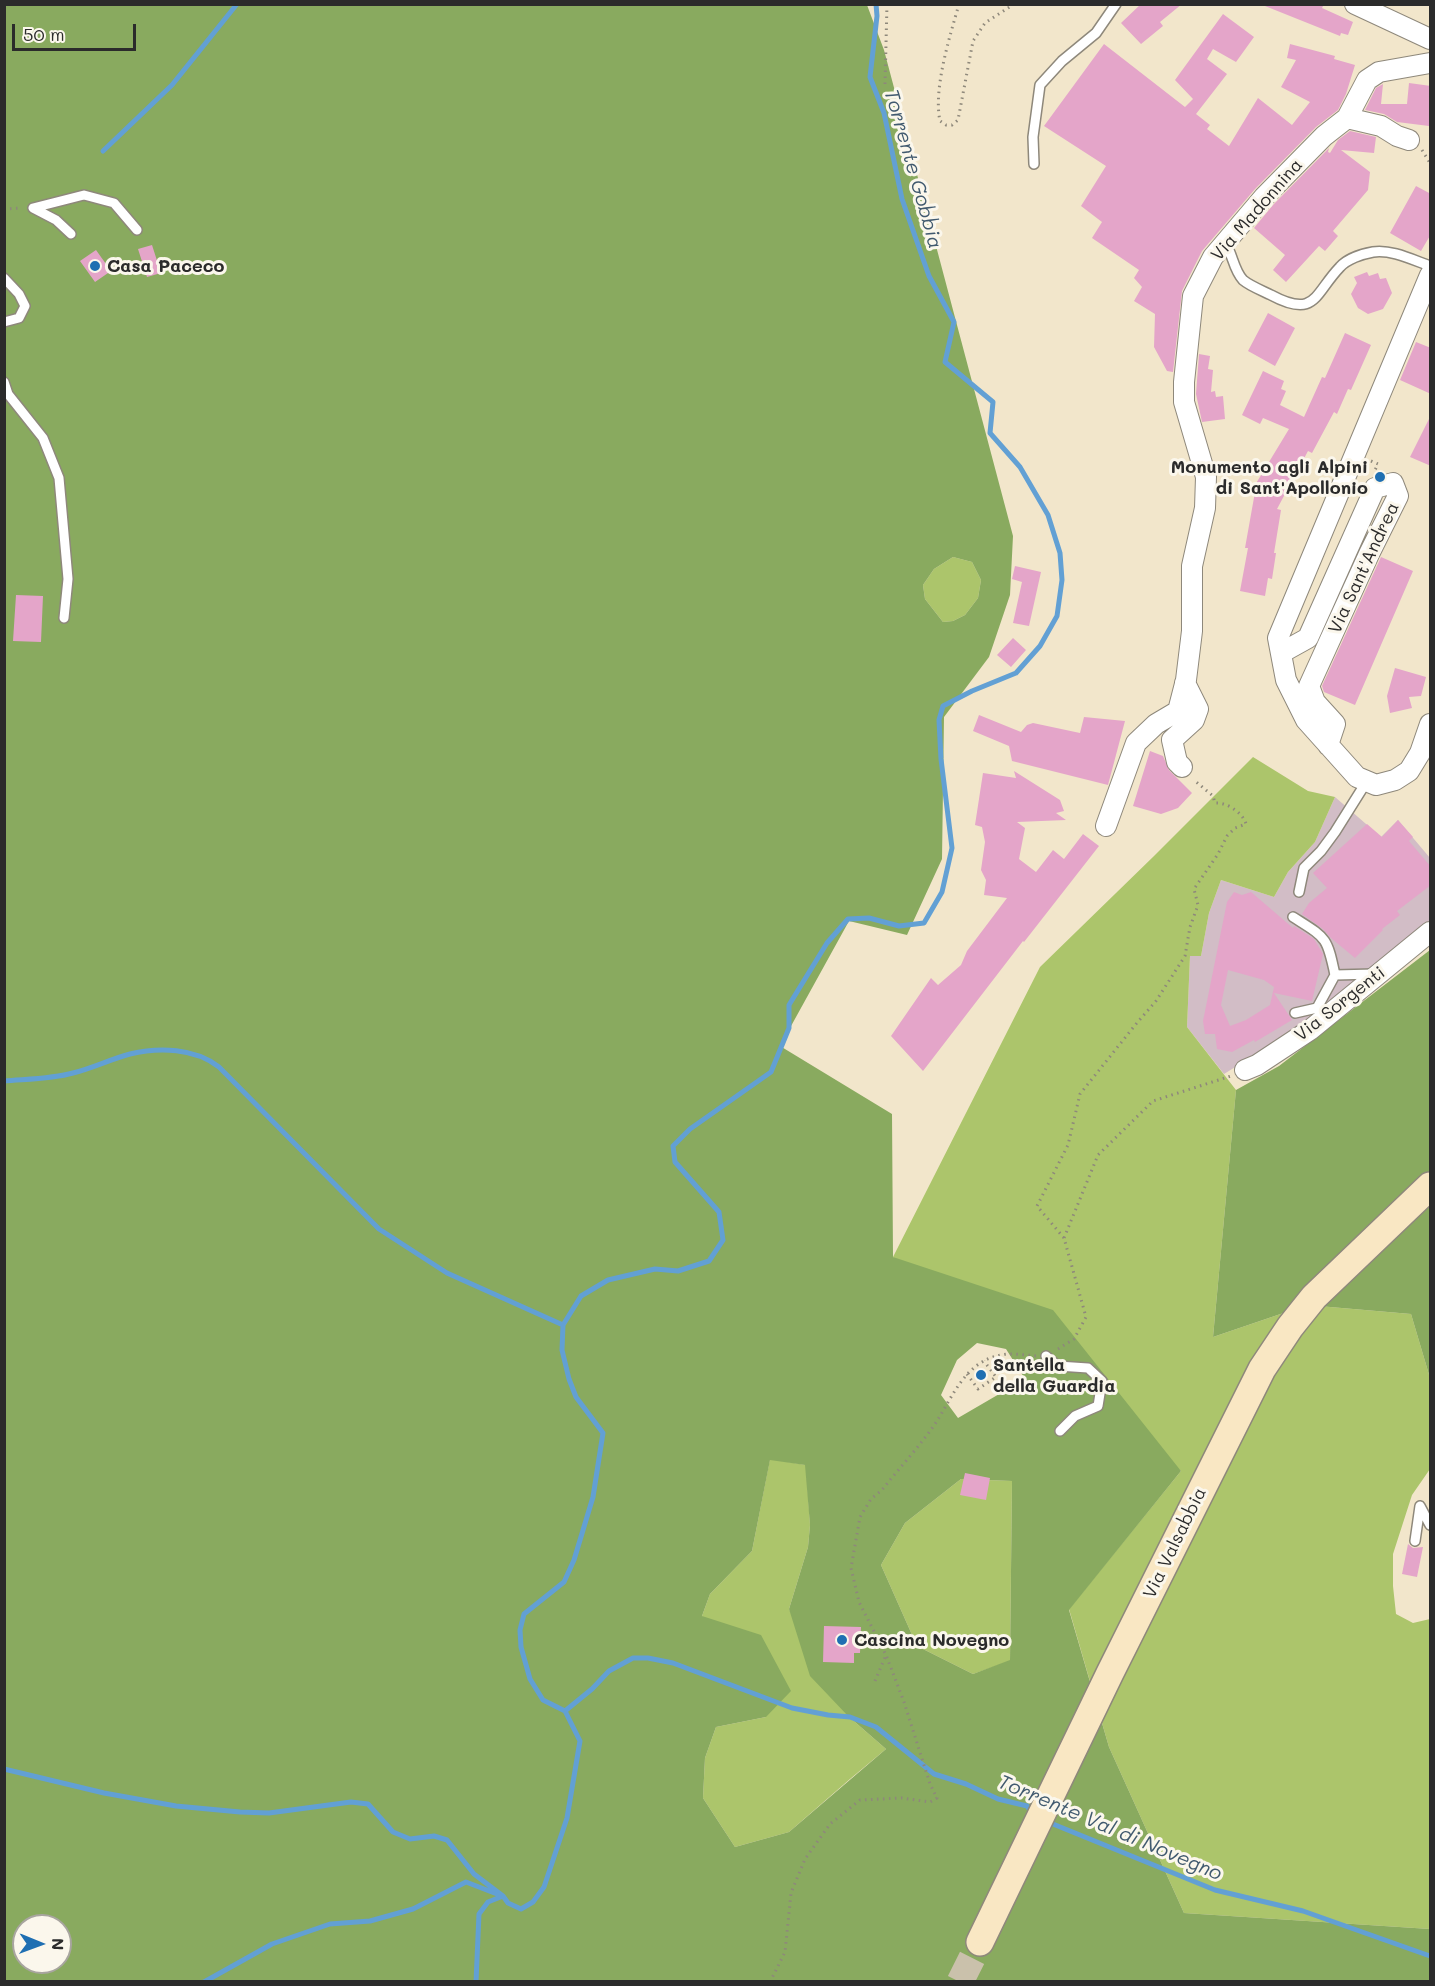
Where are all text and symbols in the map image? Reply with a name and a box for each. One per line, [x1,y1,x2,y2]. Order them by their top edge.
scale bar [15,12,140,50]
text: 50 m [23,22,65,46]
water label: Torrente Gobbia [879,86,947,252]
street label: Via Madonnina [1207,154,1307,266]
place label: Casa Paceco [107,255,225,277]
marker: Casa Paceco [88,259,102,273]
place label: Monumento agli Alpini di Sant'Apollonio [1171,456,1368,498]
marker: Monumento agli Alpini di Sant'Apollonio [1373,470,1387,484]
street label: Via Sant'Andrea [1324,499,1404,637]
street label: Via Sorgenti [1290,962,1390,1046]
place label: Santella della Guardia [993,1354,1116,1396]
marker: Santella della Guardia [974,1368,988,1382]
street label: Via Valsabbia [1139,1484,1211,1602]
place label: Cascina Novegno [854,1629,1009,1651]
marker: Cascina Novegno [835,1633,849,1647]
water label: Torrente Val di Novegno [995,1770,1225,1886]
north arrow [12,1914,72,1974]
text: N [48,1938,69,1951]

